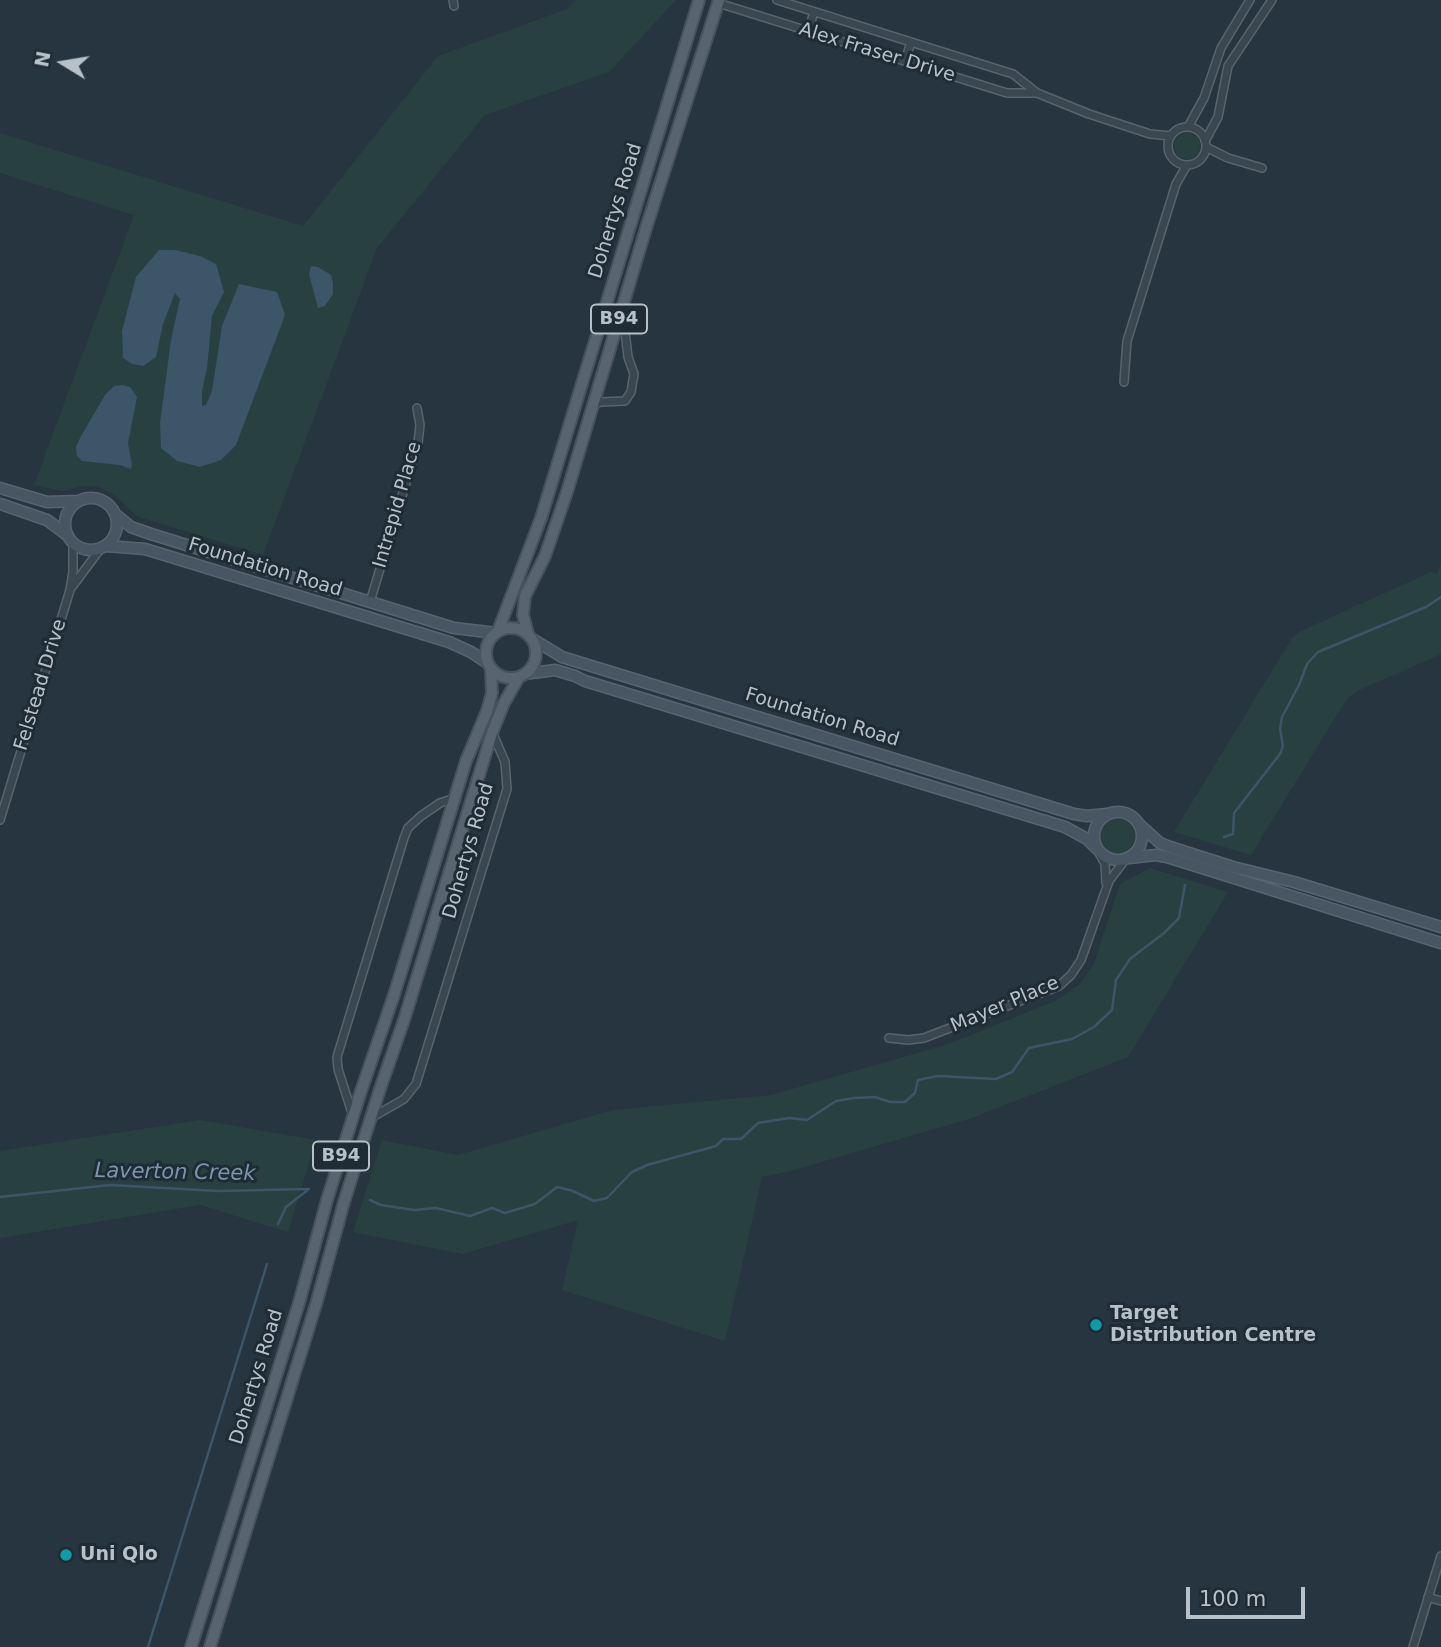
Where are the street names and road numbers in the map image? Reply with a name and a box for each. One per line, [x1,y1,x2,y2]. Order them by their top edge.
street label: Alex Fraser Drive [796,18,958,88]
street label: Dohertys Road [585,141,647,281]
road number: B94 [591,304,647,334]
street label: Intrepid Place [369,439,427,571]
street label: Foundation Road [185,534,345,602]
street label: Felstead Drive [10,616,72,754]
street label: Foundation Road [742,684,902,752]
street label: Dohertys Road [439,781,499,921]
street label: Mayer Place [947,972,1063,1038]
road number: B94 [313,1142,369,1170]
street label: Dohertys Road [226,1307,288,1447]

